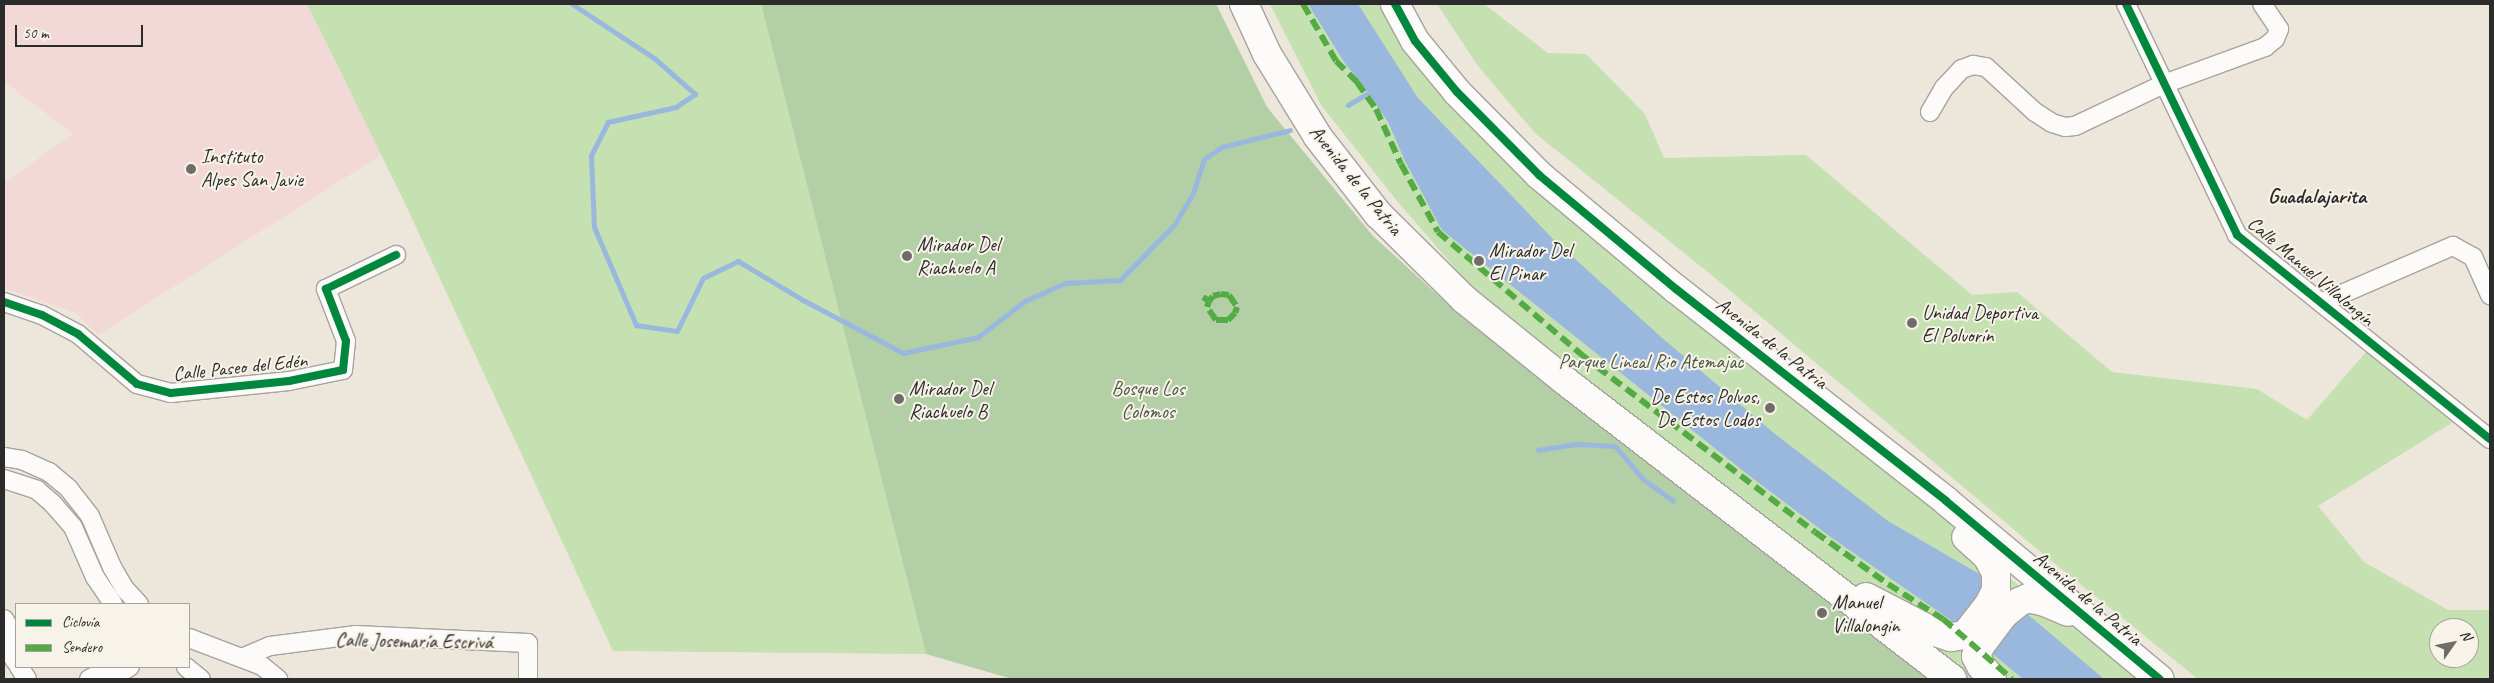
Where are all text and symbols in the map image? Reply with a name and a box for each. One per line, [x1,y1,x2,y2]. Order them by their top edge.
scale bar [18,15,145,47]
text: 50 m [23,24,49,43]
street label: Avenida de la Patria [1304,120,1408,240]
place label: Instituto Alpes San Javie [201,145,303,192]
marker: Instituto Alpes San Javie [185,163,197,175]
district label: Guadalajarita [2268,183,2366,209]
street label: Calle Manuel Villalongín [2243,211,2379,331]
place label: Mirador Del Riachuelo A [917,233,999,280]
place label: Mirador Del El Pinar [1489,238,1571,285]
marker: Mirador Del Riachuelo A [901,250,913,262]
marker: Mirador Del El Pinar [1473,255,1485,267]
street label: Avenida de la Patria [1711,292,1833,394]
place label: Unidad Deportiva El Polvorín [1922,300,2039,347]
marker: Unidad Deportiva El Polvorín [1906,317,1918,329]
street label: Calle Paseo del Edén [171,348,309,386]
park label: Parque Lineal Rio Atemajac [1559,349,1743,373]
place label: Mirador Del Riachuelo B [909,376,991,423]
park label: Bosque Los Colomos [1112,376,1184,423]
place label: De Estos Polvos, De Estos Lodos [1651,384,1760,431]
marker: Mirador Del Riachuelo B [893,393,905,405]
marker: De Estos Polvos, De Estos Lodos [1764,402,1776,414]
street label: Avenida de la Patria [2028,545,2148,651]
place label: Manuel Villalongin [1832,590,1900,637]
legend [15,603,190,668]
marker: Manuel Villalongin [1816,607,1828,619]
text: Ciclovía [62,613,99,632]
north arrow [2429,618,2479,668]
text: N [2457,627,2476,643]
street label: Calle Josemaría Escrivá [335,628,493,654]
text: Sendero [62,638,102,657]

